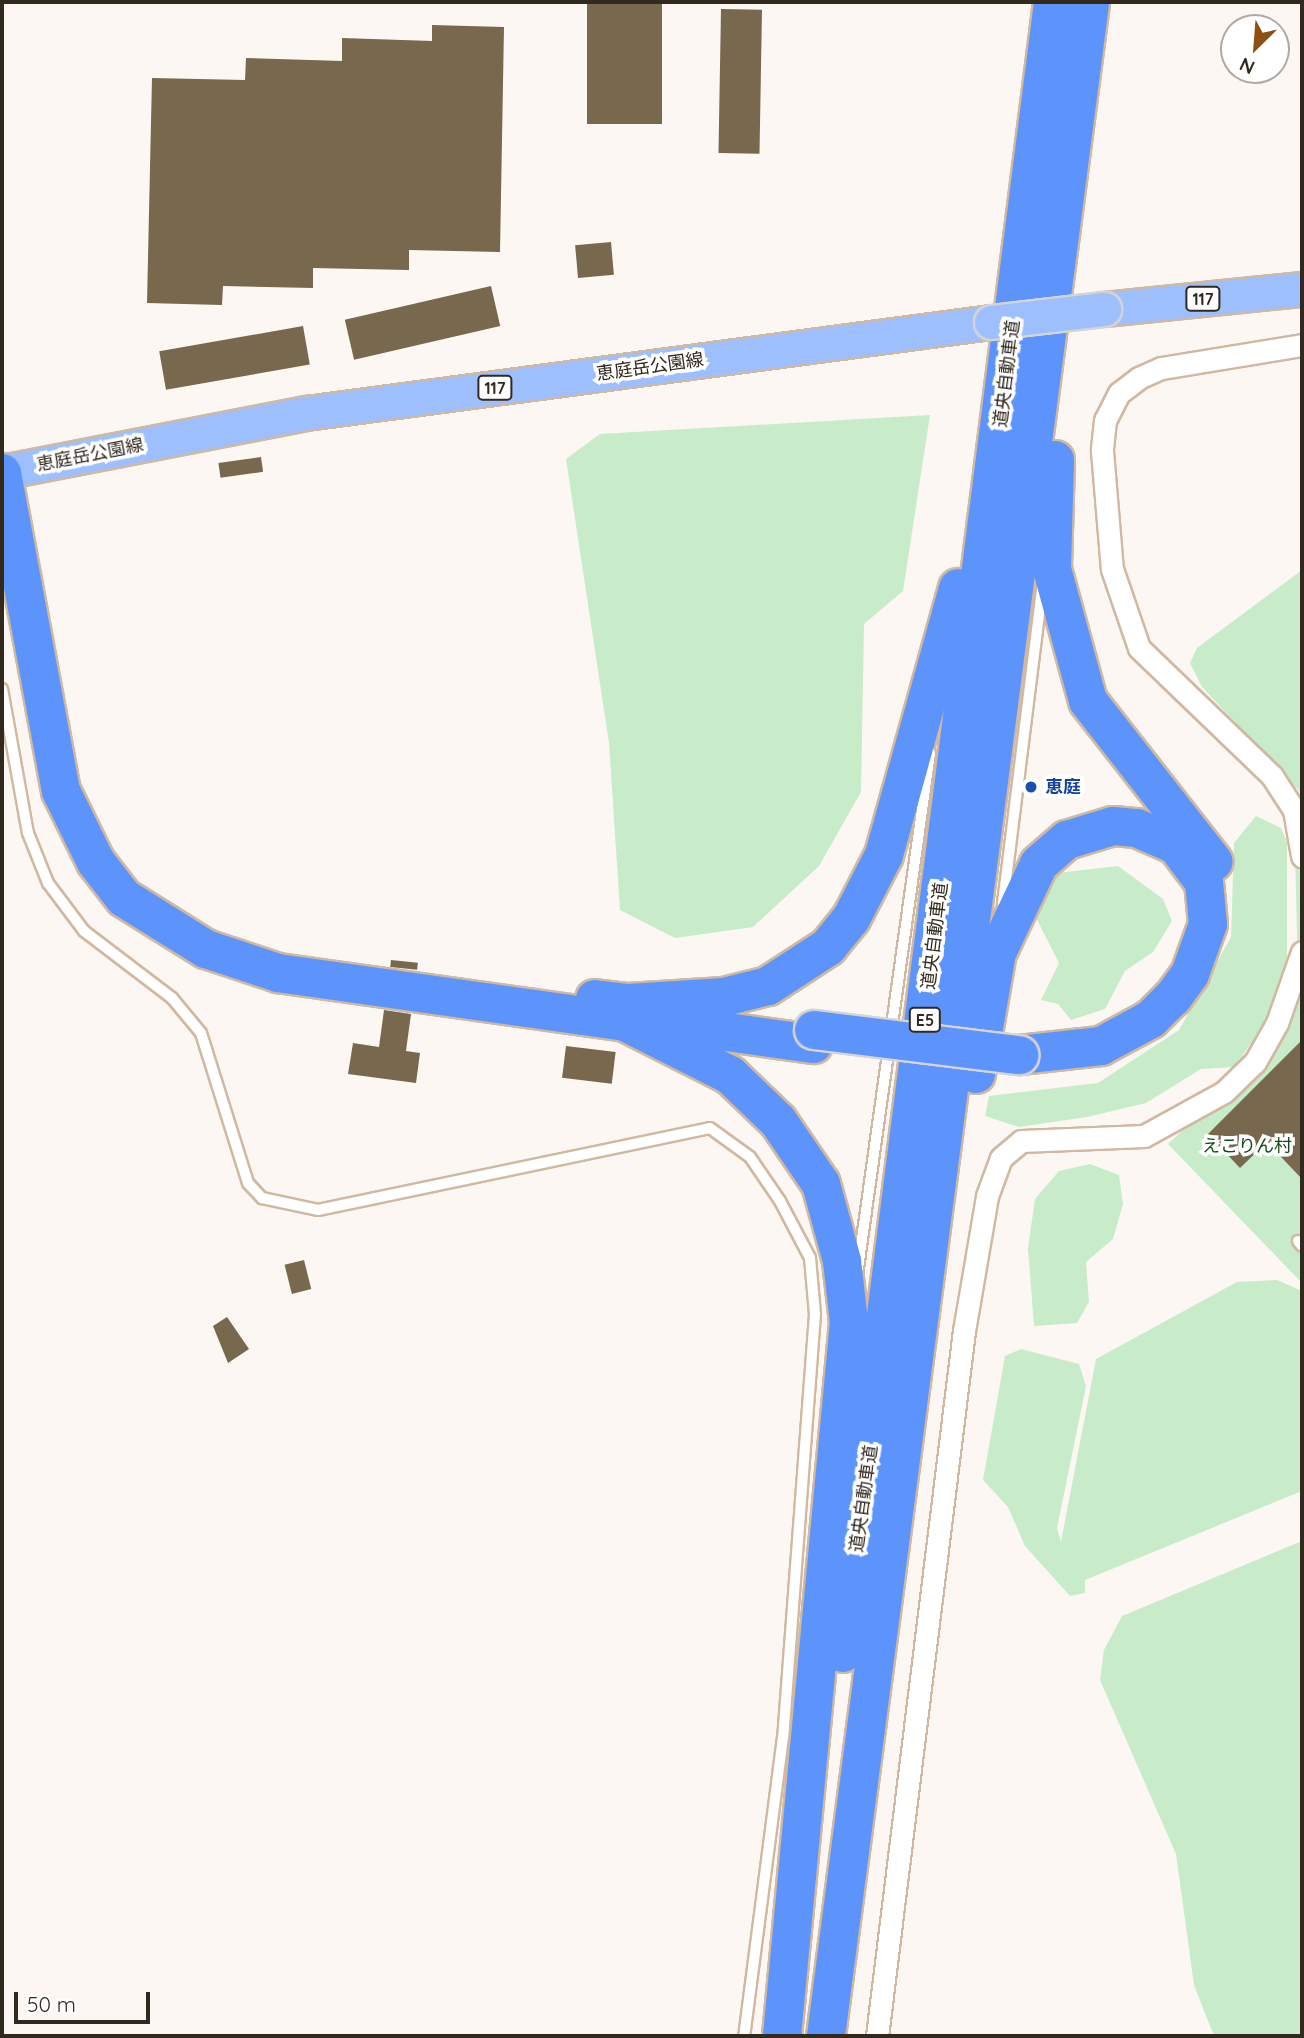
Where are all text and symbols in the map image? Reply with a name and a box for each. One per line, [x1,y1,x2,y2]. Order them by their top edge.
north arrow [1220,14,1290,84]
text: N [1236,52,1258,80]
road number: 117 [1184,286,1222,312]
street label: 道央自動車道 [990,319,1024,429]
street label: 恵庭岳公園線 [595,349,705,385]
road number: 117 [476,376,514,400]
street label: 恵庭岳公園線 [35,434,145,476]
place label: 恵庭 [1045,776,1081,798]
marker: 恵庭 [1023,779,1039,795]
street label: 道央自動車道 [918,881,952,991]
road number: E5 [908,1008,942,1032]
park label: えこりん村 [1202,1135,1292,1157]
street label: 道央自動車道 [846,1444,882,1554]
scale bar [18,1979,154,2023]
text: 50 m [27,1991,76,2017]

